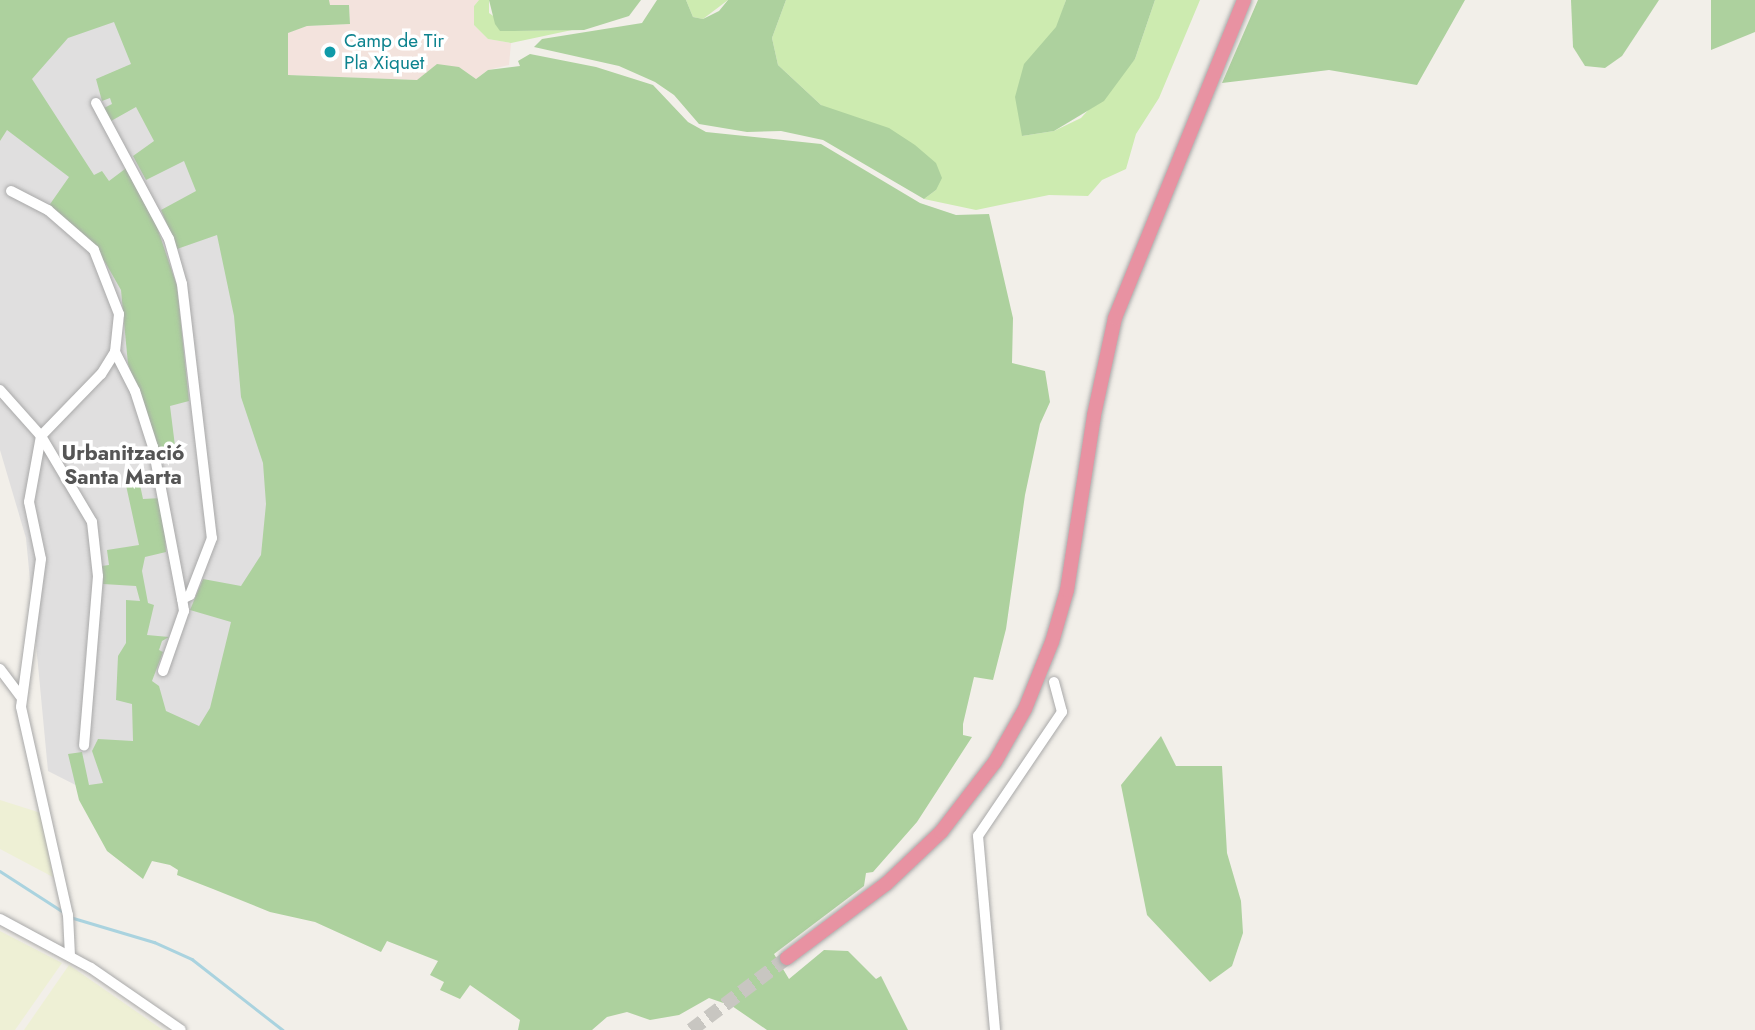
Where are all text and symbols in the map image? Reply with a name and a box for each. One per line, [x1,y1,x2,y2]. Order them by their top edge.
place label: Camp de Tir Pla Xiquet [344,30,444,74]
marker: Camp de Tir Pla Xiquet [322,44,338,60]
district label: Urbanització Santa Marta [61,440,185,490]

